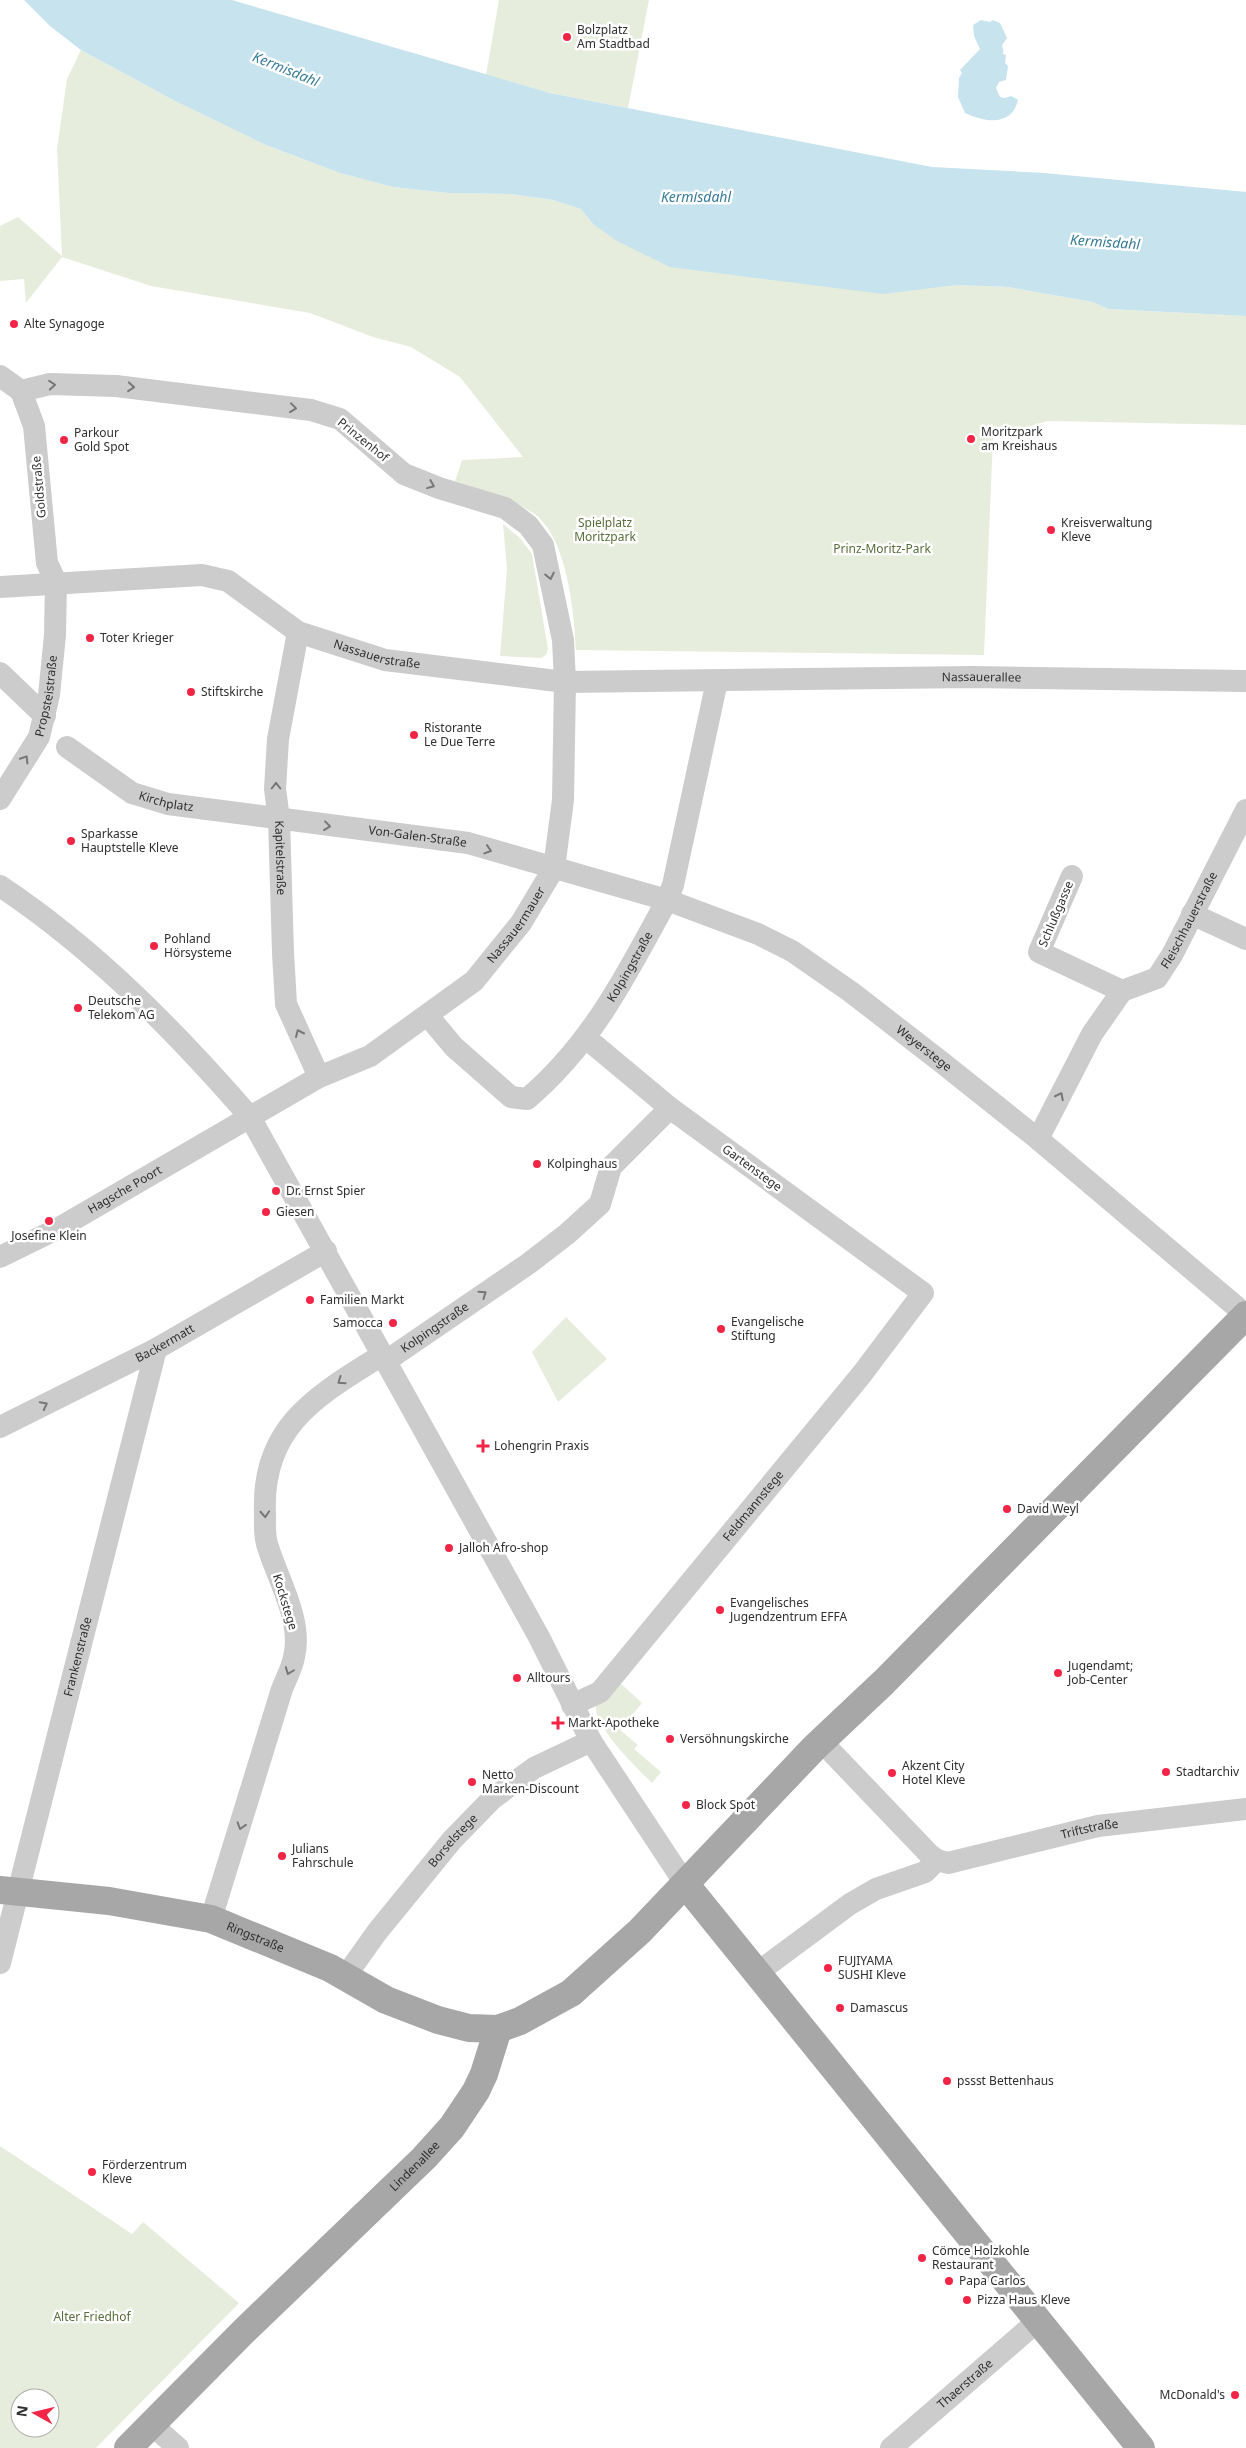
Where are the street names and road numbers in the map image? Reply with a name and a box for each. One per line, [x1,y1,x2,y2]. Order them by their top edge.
street label: Prinzenhof [334,414,393,466]
street label: Goldstraße [27,455,50,519]
street label: Nassauerstraße [331,635,422,672]
street label: Propsteistraße [30,654,61,738]
street label: Nassauerallee [942,668,1022,686]
street label: Kirchplatz [137,787,195,815]
street label: Kapitelstraße [271,820,290,896]
street label: Von-Galen-Straße [368,821,468,851]
street label: Fleischhauerstraße [1156,868,1221,972]
street label: Schlußgasse [1034,878,1077,949]
street label: Nassauermauer [483,883,549,967]
street label: Kolpingstraße [602,928,657,1005]
street label: Weyerstege [893,1021,956,1075]
street label: Gartenstege [719,1140,786,1195]
street label: Hagsche Poort [85,1161,165,1217]
street label: Kolpingstraße [397,1298,472,1357]
street label: Backermatt [132,1319,198,1366]
street label: Feldmannstege [719,1466,787,1545]
street label: Kockstege [269,1572,302,1632]
street label: Frankenstraße [59,1615,96,1698]
street label: Borselstege [424,1810,481,1871]
street label: Triftstraße [1059,1815,1119,1843]
street label: Ringstraße [224,1917,287,1956]
street label: Lindenallee [385,2137,444,2195]
street label: Thaerstraße [933,2355,996,2412]

